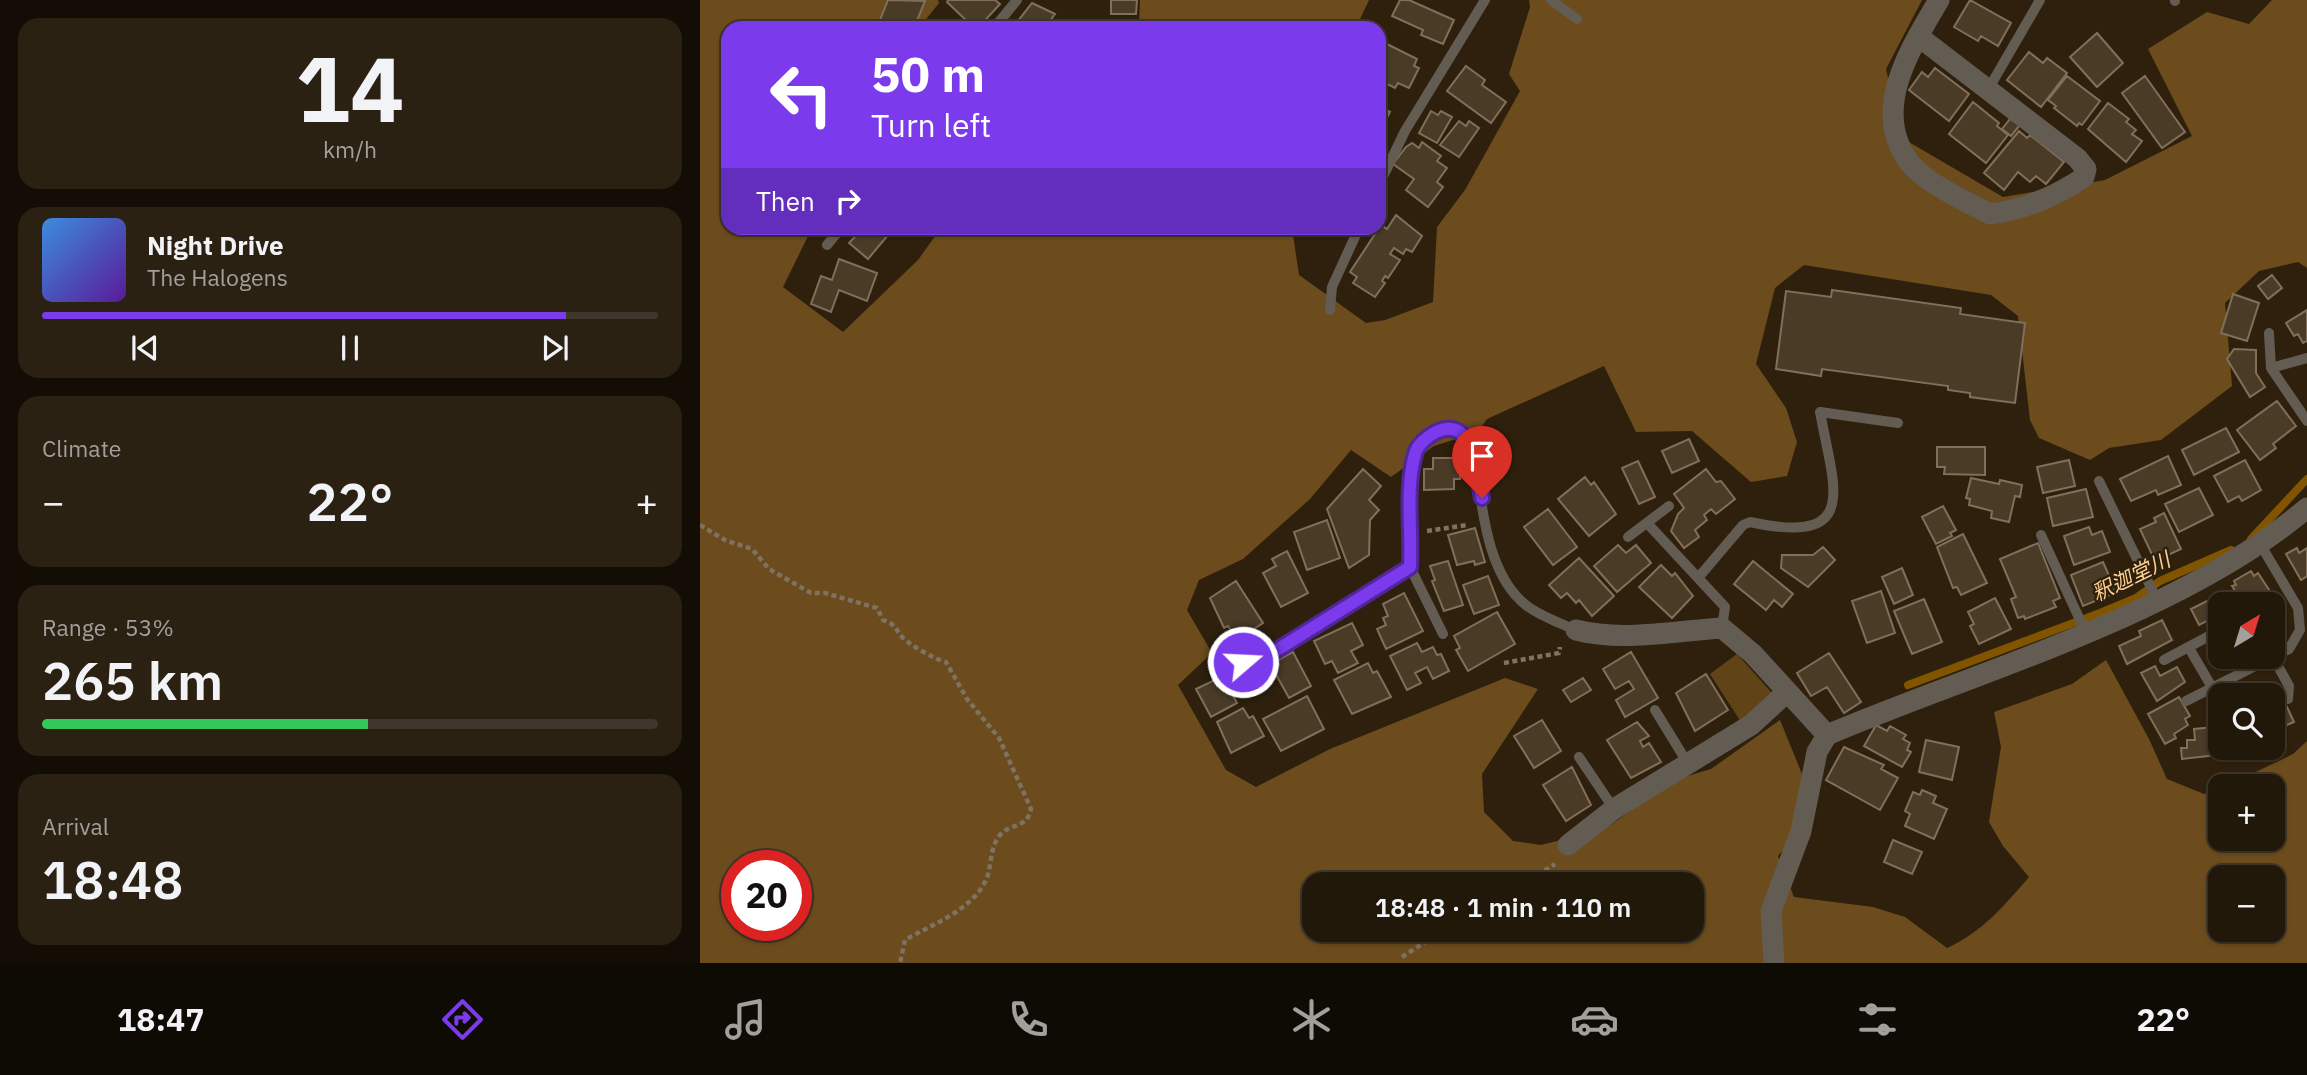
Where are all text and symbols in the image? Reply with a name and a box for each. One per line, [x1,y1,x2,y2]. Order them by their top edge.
text: 14 [295,29,405,147]
text: 50 m [871,42,985,105]
icon: left [756,49,847,140]
text: Turn left [871,104,991,146]
text: km/h [323,134,377,164]
icon: right [829,182,867,220]
text: Then [756,184,815,218]
text: Night Drive [147,228,284,262]
text: The Halogens [147,262,288,292]
icon: previous [126,329,164,367]
icon: pause [331,329,369,367]
icon: next [536,329,574,367]
pin [1452,426,1512,498]
text: Climate [42,433,121,463]
icon: arrive [1463,437,1501,475]
text: 22° [307,468,393,535]
text: − [42,477,65,526]
text: + [635,477,658,526]
water label: 釈迦堂川 [2087,544,2176,607]
north arrow [2208,592,2286,668]
map controls [2208,592,2285,942]
text: Range · 53% [42,612,174,642]
position arrow [1206,625,1280,699]
text: 265 km [42,647,223,714]
button: search [2208,683,2285,760]
button: + [2208,774,2285,851]
text: Arrival [42,811,109,841]
text: 18:48 [42,846,183,913]
speed limit sign: 20 [721,850,812,941]
button: − [2208,865,2285,942]
text: 18:48 · 1 min · 110 m [1375,890,1631,924]
icon: directions [438,995,487,1044]
icon: music [721,995,770,1044]
icon: phone [1004,995,1053,1044]
icon: climate [1287,995,1336,1044]
icon: car [1570,995,1619,1044]
icon: filters [1853,995,1902,1044]
text: 18:47 [117,998,204,1040]
text: 22° [2136,998,2190,1040]

